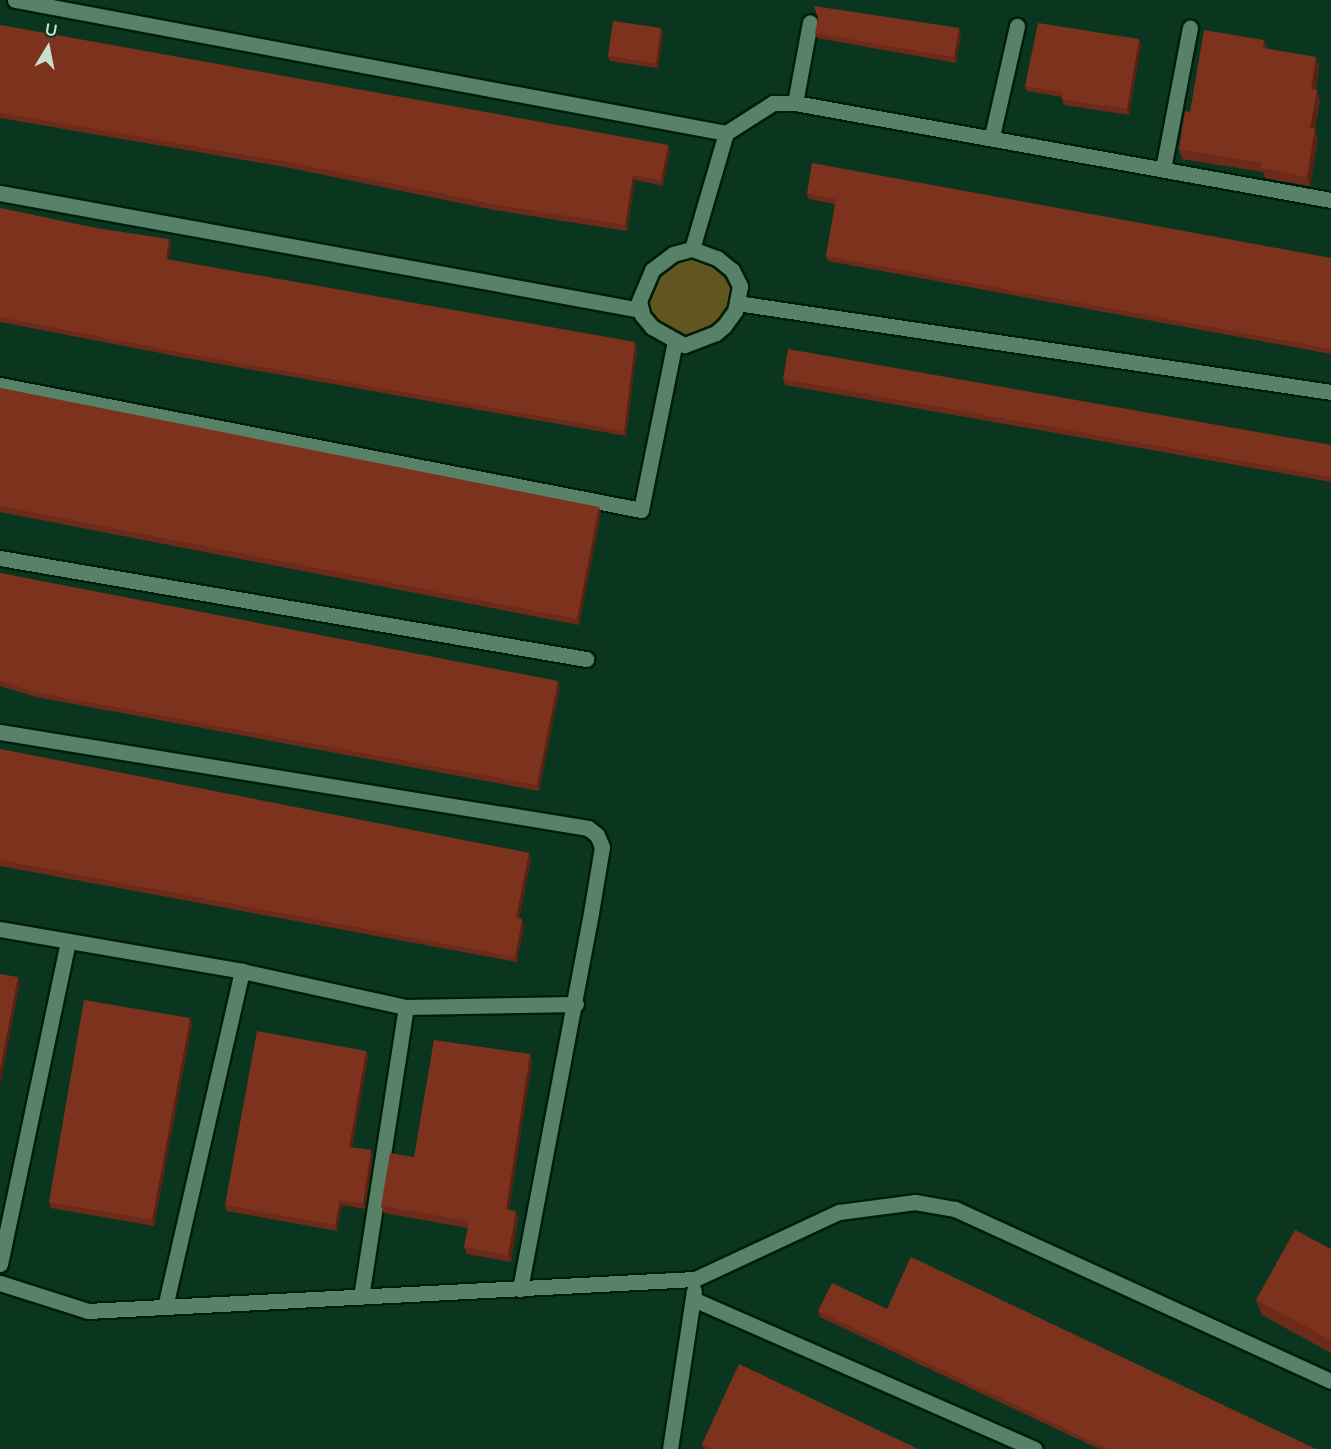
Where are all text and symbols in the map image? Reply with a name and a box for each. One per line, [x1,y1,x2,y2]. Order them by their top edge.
north arrow [18,18,78,78]
text: U [43,19,59,41]

